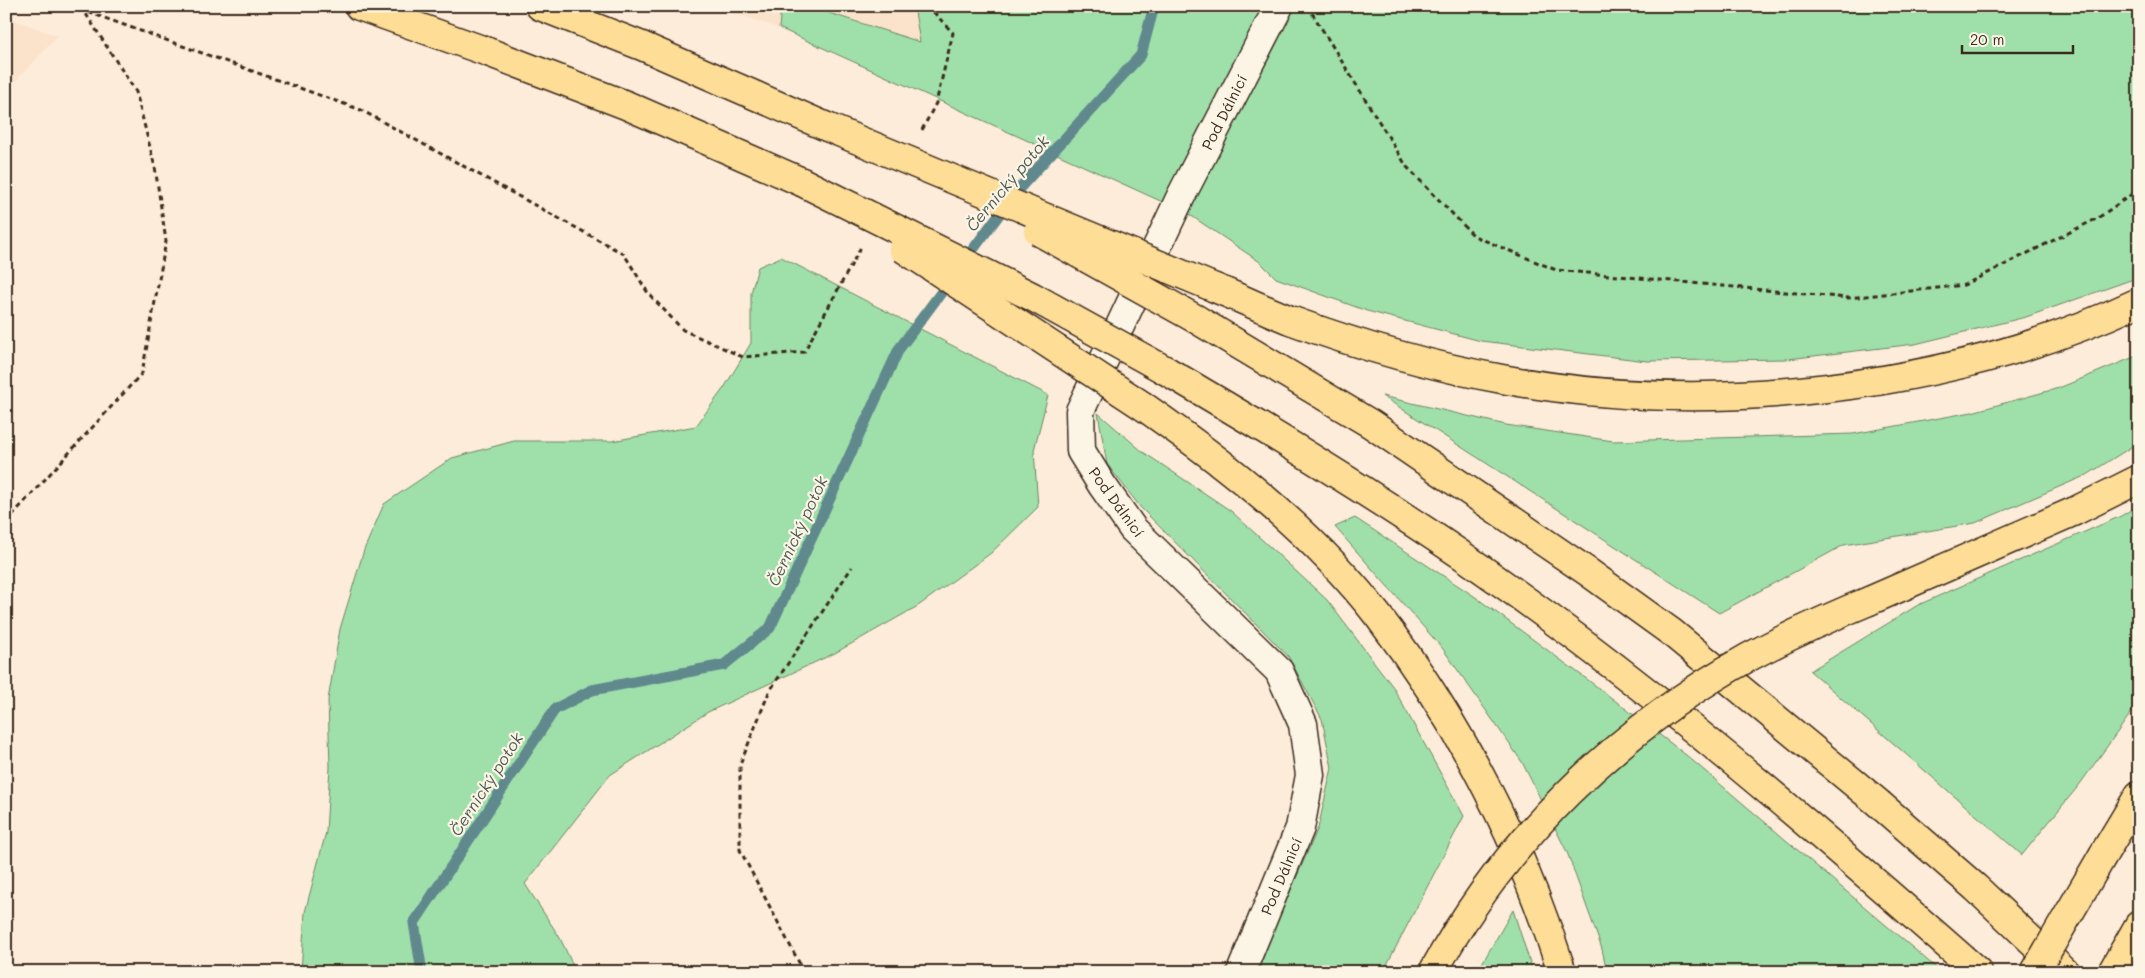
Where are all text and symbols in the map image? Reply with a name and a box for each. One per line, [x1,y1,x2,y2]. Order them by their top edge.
scale bar [1962,22,2074,54]
text: 20 m [1970,29,2004,49]
street label: Pod Dálnicí [1196,71,1252,153]
water label: Černický potok [961,130,1054,235]
street label: Pod Dálnicí [1085,463,1149,541]
water label: Černický potok [762,472,832,589]
water label: Černický potok [445,728,527,840]
street label: Pod Dálnicí [1256,834,1306,918]

